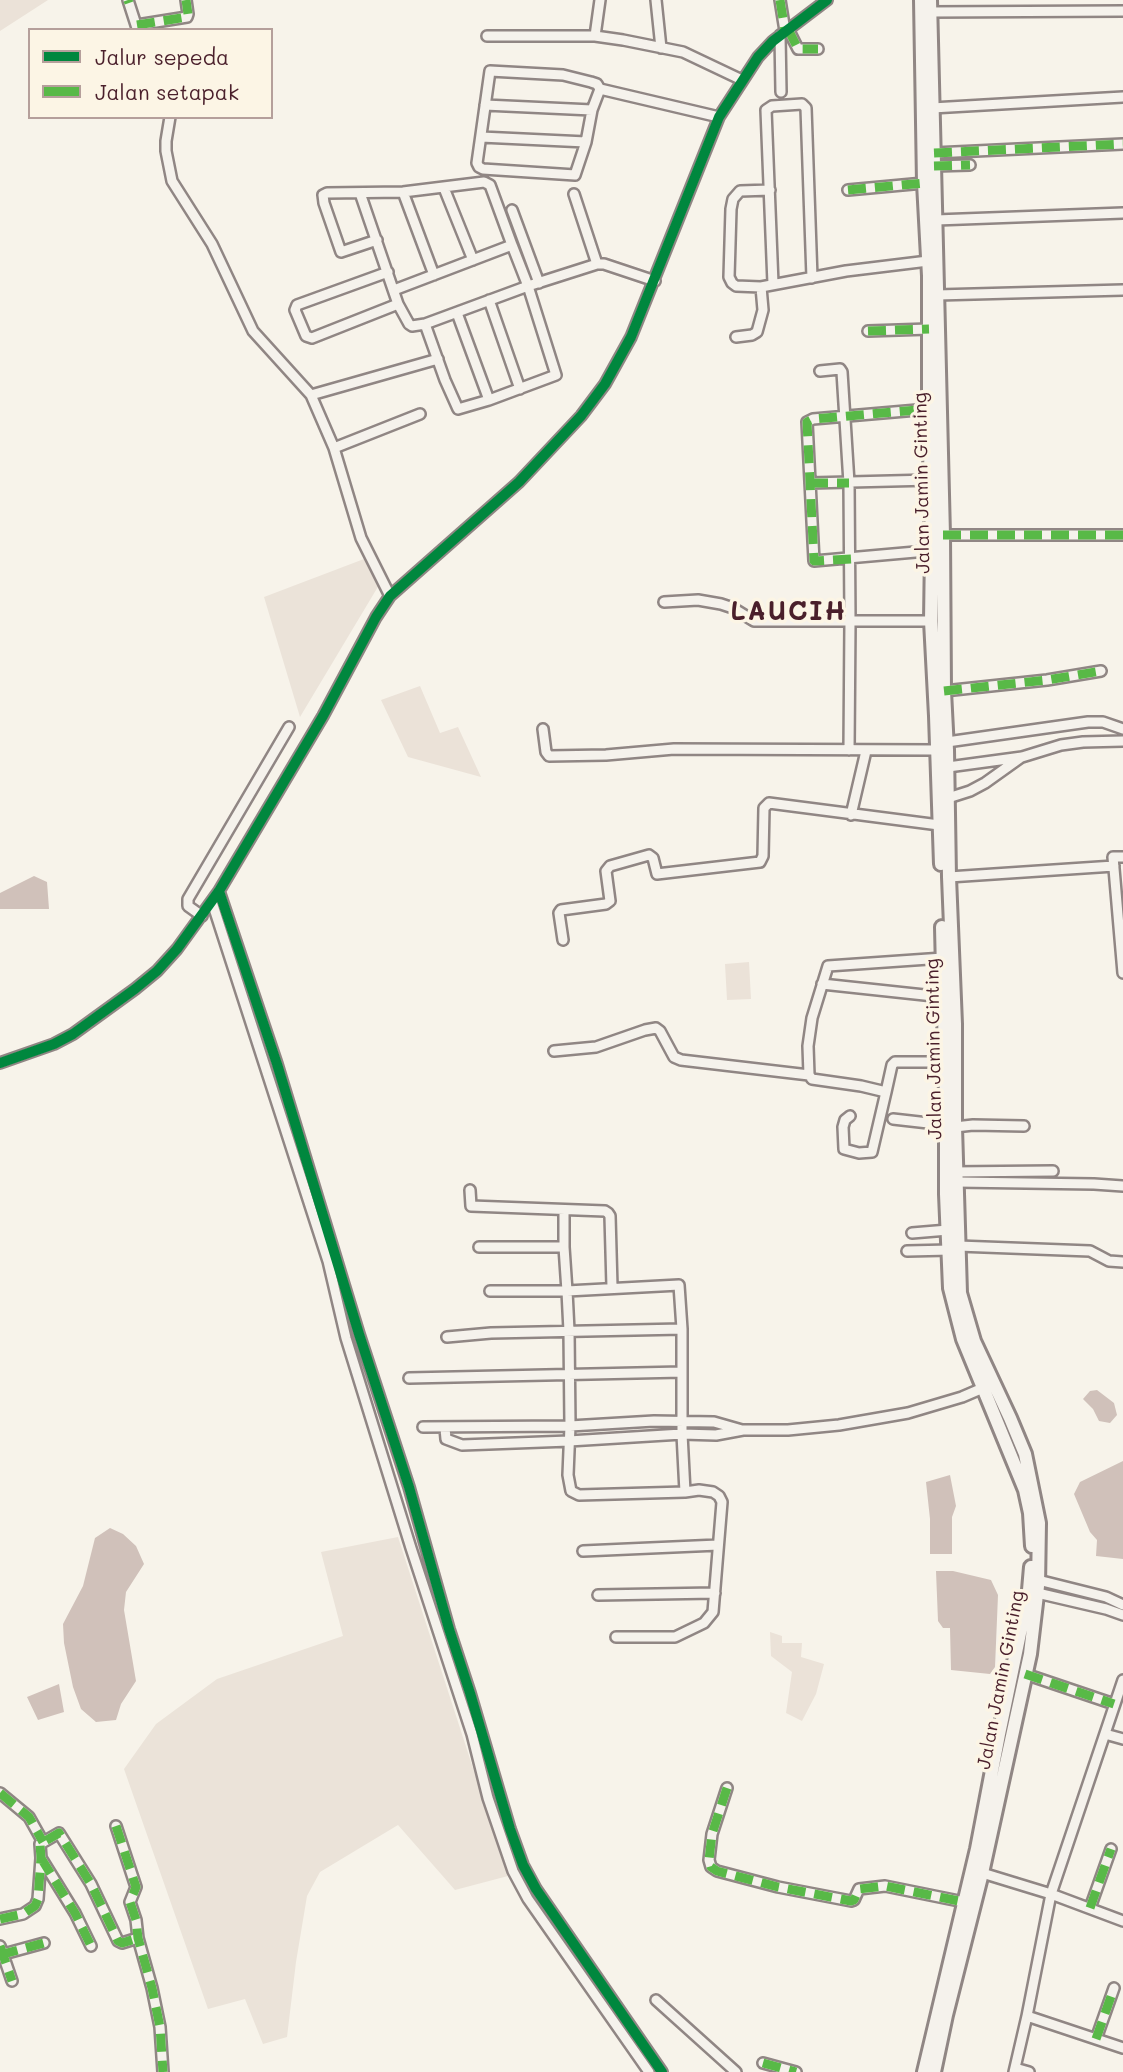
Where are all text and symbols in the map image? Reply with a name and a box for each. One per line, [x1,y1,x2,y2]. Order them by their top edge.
legend [28,28,273,119]
text: Jalur sepeda [95,43,229,70]
text: Jalan setapak [95,78,239,105]
street label: Jalan Jamin Ginting [909,392,935,574]
district label: LAUCIH [731,596,847,628]
street label: Jalan Jamin Ginting [921,958,947,1140]
street label: Jalan Jamin Ginting [972,1589,1030,1771]

